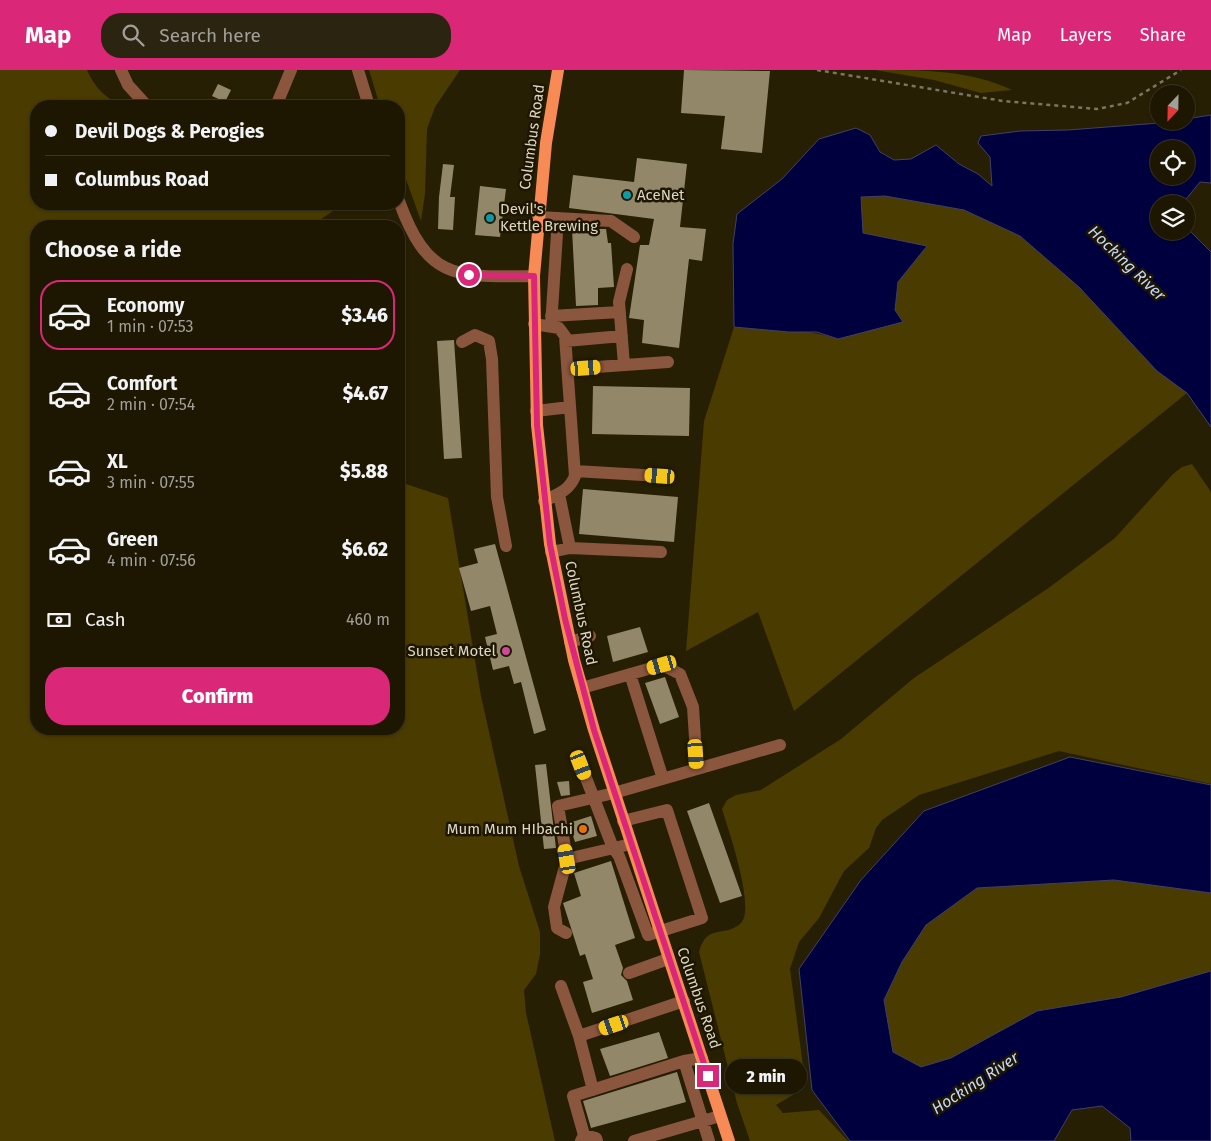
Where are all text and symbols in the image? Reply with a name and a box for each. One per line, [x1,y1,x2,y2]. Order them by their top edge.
search box [101,13,451,58]
text: Map [25,21,71,49]
icon: search [119,21,147,49]
text: Search here [159,24,261,47]
text: Map [997,24,1032,46]
text: Layers [1060,24,1112,46]
text: Share [1140,24,1186,46]
street label: Columbus Road [516,83,548,191]
north arrow [1150,85,1195,130]
map controls [1150,85,1195,240]
text: Devil Dogs & Perogies [75,120,264,143]
button: locate [1150,140,1195,185]
text: Columbus Road [75,168,209,191]
place label: AceNet [637,186,685,204]
marker: AceNet [621,189,633,201]
button: layers [1150,195,1195,240]
place label: Devil's Kettle Brewing [500,200,598,235]
marker: Devil's Kettle Brewing [484,212,496,224]
water label: Hocking River [1085,222,1170,305]
text: Choose a ride [45,236,181,263]
route start [458,264,480,286]
icon: car [47,293,92,338]
text: Economy [107,294,184,317]
text: $3.46 [341,304,388,327]
text: 1 min · 07:53 [107,317,194,336]
car [570,359,601,377]
icon: car [47,371,92,416]
text: Comfort [107,372,177,395]
text: $4.67 [343,382,388,405]
text: 2 min · 07:54 [107,395,195,414]
icon: car [47,449,92,494]
text: XL [107,450,128,473]
text: $5.88 [340,460,388,483]
car [644,467,675,485]
text: 3 min · 07:55 [107,473,195,492]
icon: car [47,527,92,572]
text: Green [107,528,158,551]
text: $6.62 [342,538,388,561]
text: 4 min · 07:56 [107,551,196,570]
street label: Columbus Road [561,559,601,667]
icon: cash [45,606,73,634]
text: Cash [85,608,126,631]
text: 460 m [346,610,390,629]
place label: Sunset Motel [408,642,497,660]
marker: Sunset Motel [500,645,512,657]
car [645,654,678,676]
button: Confirm [45,667,390,725]
car [687,739,704,769]
car [568,748,593,782]
place label: Mum Mum HIbachi [447,820,573,838]
marker: Mum Mum HIbachi [577,823,589,835]
car [557,843,576,875]
street label: Columbus Road [673,945,725,1051]
car [597,1013,630,1037]
water label: Hocking River [928,1047,1023,1118]
callout: 2 min [726,1058,808,1094]
route end [697,1065,719,1087]
text: 2 min [746,1067,786,1086]

